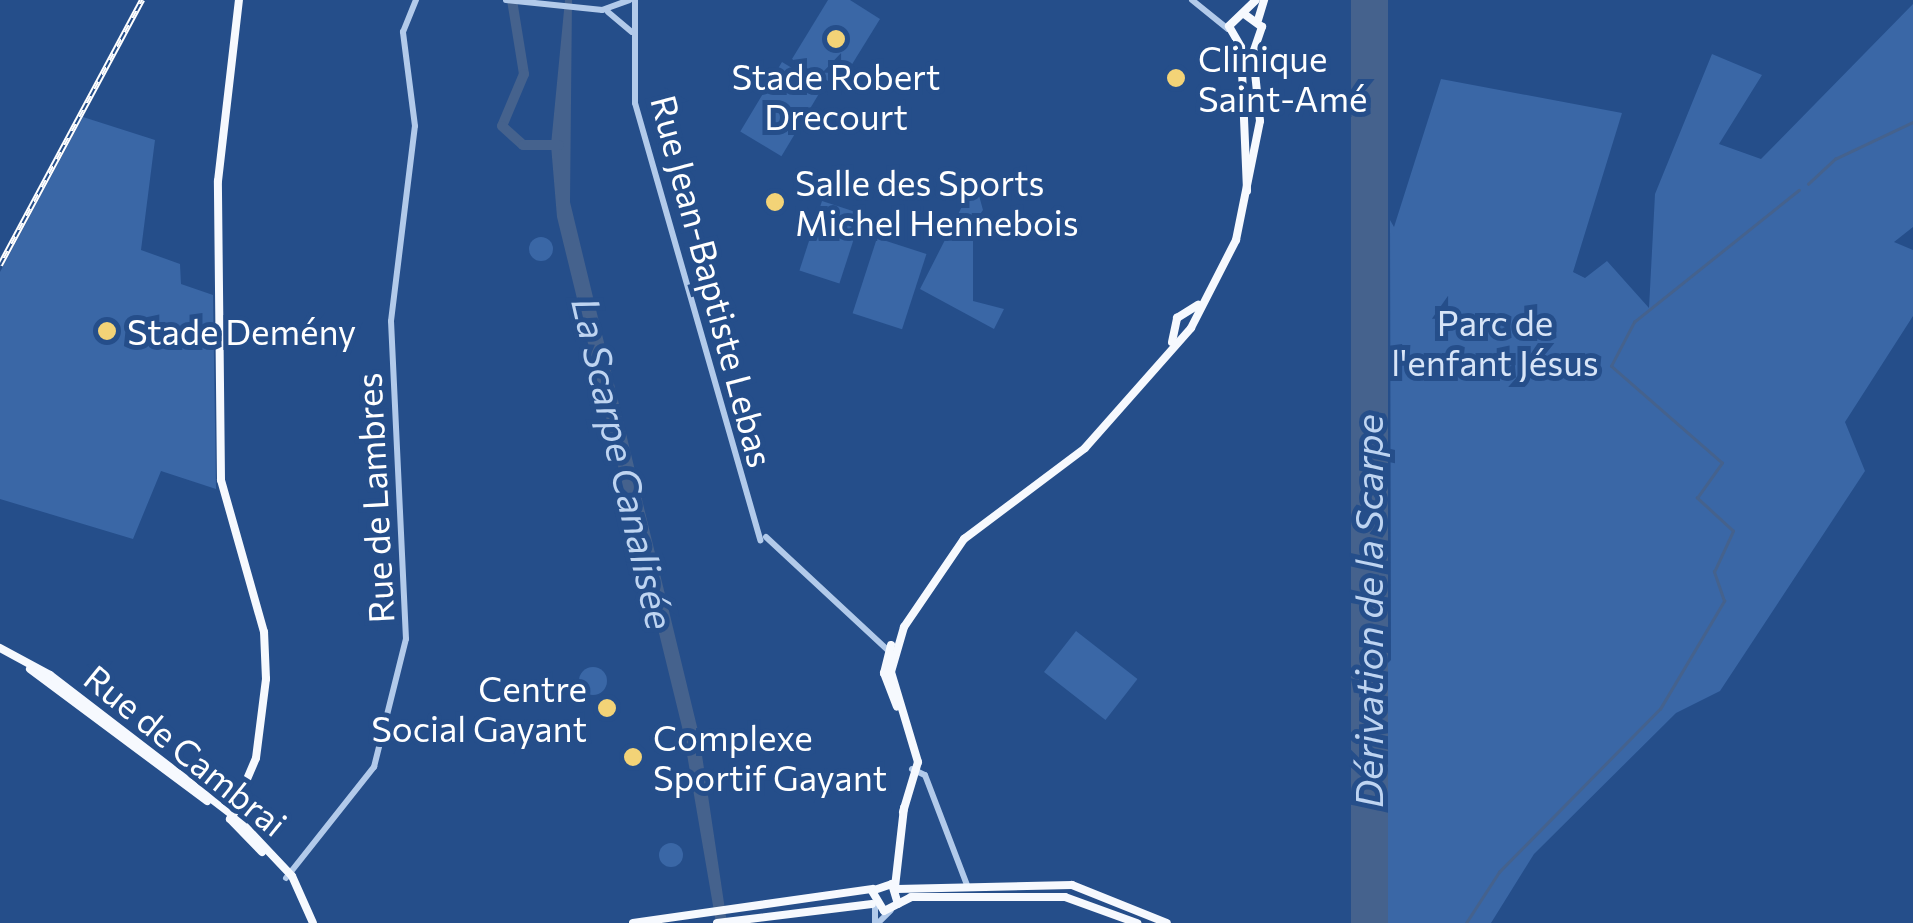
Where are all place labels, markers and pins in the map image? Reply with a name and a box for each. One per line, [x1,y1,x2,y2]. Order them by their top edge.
marker: Stade Robert Drecourt [825,28,847,50]
place label: Clinique Saint-Amé [1198,37,1367,119]
place label: Stade Robert Drecourt [732,55,940,137]
marker: Clinique Saint-Amé [1163,65,1189,91]
place label: Salle des Sports Michel Hennebois [795,161,1079,243]
marker: Salle des Sports Michel Hennebois [764,191,786,213]
place label: Stade Demény [127,310,356,352]
marker: Stade Demény [96,320,118,342]
place label: Centre Social Gayant [371,667,587,749]
marker: Centre Social Gayant [596,697,618,719]
place label: Complexe Sportif Gayant [653,716,887,798]
marker: Complexe Sportif Gayant [622,746,644,768]

